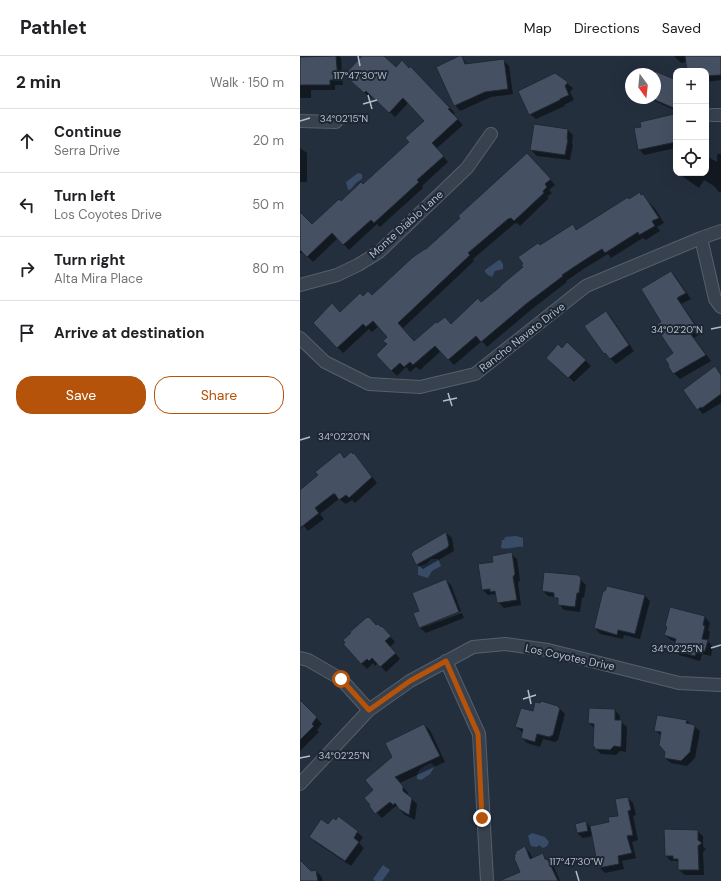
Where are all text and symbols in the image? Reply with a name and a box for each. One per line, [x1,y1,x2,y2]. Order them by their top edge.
text: Pathlet [20,15,87,40]
text: Map [524,19,552,37]
text: Directions [574,19,640,37]
text: Saved [662,19,701,37]
north arrow [625,68,661,104]
map controls [673,68,709,176]
button: + [673,68,709,104]
text: 117°47'30"W [333,69,387,82]
text: 2 min [16,71,61,93]
text: Walk · 150 m [210,74,284,91]
button: − [673,104,709,140]
text: 34°02'15"N [320,112,368,125]
text: Continue [54,122,122,142]
icon: ahead [16,130,38,152]
text: 20 m [253,132,284,149]
button: locate [673,140,709,176]
text: Serra Drive [54,142,120,159]
text: Turn left [54,186,115,206]
street label: Monte Diablo Lane [366,187,446,261]
icon: left [16,194,38,216]
text: 50 m [252,196,284,213]
text: Los Coyotes Drive [54,206,162,223]
text: Turn right [54,250,125,270]
icon: right [16,258,38,280]
text: 80 m [252,260,284,277]
text: Alta Mira Place [54,270,143,287]
street label: Rancho Navato Drive [476,299,568,375]
icon: arrive [16,322,38,344]
text: Arrive at destination [54,323,205,343]
text: 34°02'20"N [651,323,703,336]
button: Save [16,376,146,414]
button: Share [154,376,284,414]
text: 34°02'20"N [318,430,370,443]
street label: Los Coyotes Drive [524,641,616,673]
text: 34°02'25"N [651,642,703,655]
route start [332,670,350,688]
text: 34°02'25"N [318,749,370,762]
route end [473,809,491,827]
text: 117°47'30"W [549,855,603,868]

